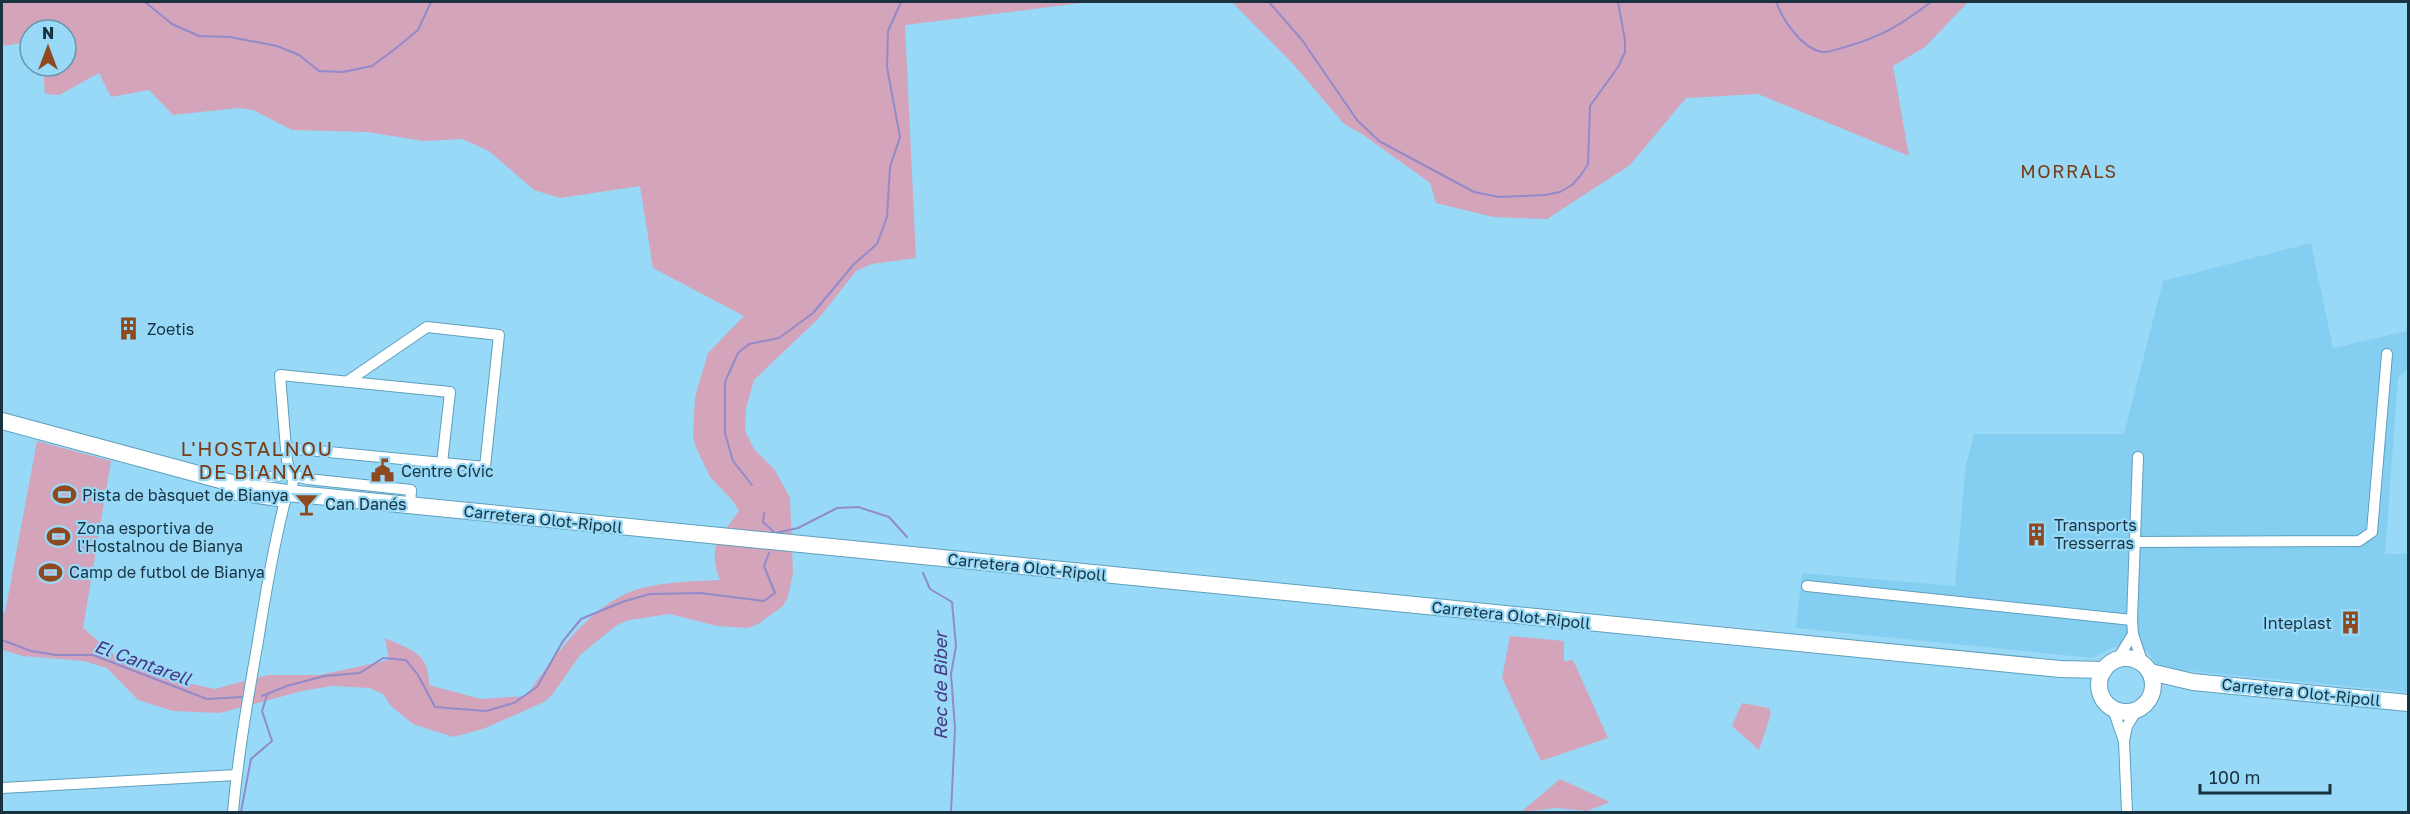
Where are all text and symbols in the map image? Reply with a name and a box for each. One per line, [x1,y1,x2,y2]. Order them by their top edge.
north arrow [18,18,78,78]
text: N [42,23,54,43]
district label: MORRALS [2020,160,2118,182]
building icon: Zoetis [116,316,142,342]
place label: Zoetis [147,319,194,339]
district label: L'HOSTALNOU DE BIANYA [180,436,334,483]
public building icon: Centre Cívic [370,458,396,484]
place label: Centre Cívic [401,461,494,481]
sports icon: Pista de bàsquet de Bianya [51,482,77,508]
place label: Pista de bàsquet de Bianya [82,485,289,505]
bar icon: Can Danés [294,491,320,517]
place label: Can Danés [325,494,407,514]
street label: Carretera Olot-Ripoll [463,501,623,537]
place label: Transports Tresserras [2054,515,2137,553]
place label: Zona esportiva de l'Hostalnou de Bianya [77,518,243,556]
building icon: Transports Tresserras [2023,521,2049,547]
sports icon: Zona esportiva de l'Hostalnou de Bianya [46,524,72,550]
street label: Carretera Olot-Ripoll [947,549,1107,585]
sports icon: Camp de futbol de Bianya [38,559,64,585]
place label: Camp de futbol de Bianya [69,562,265,582]
street label: Carretera Olot-Ripoll [1431,597,1591,633]
building icon: Inteplast [2337,610,2363,636]
place label: Inteplast [2263,613,2332,633]
water label: Rec de Biber [929,629,951,740]
water label: El Cantarell [92,634,195,690]
street label: Carretera Olot-Ripoll [2221,674,2381,710]
scale bar [2200,757,2330,795]
text: 100 m [2209,766,2260,788]

